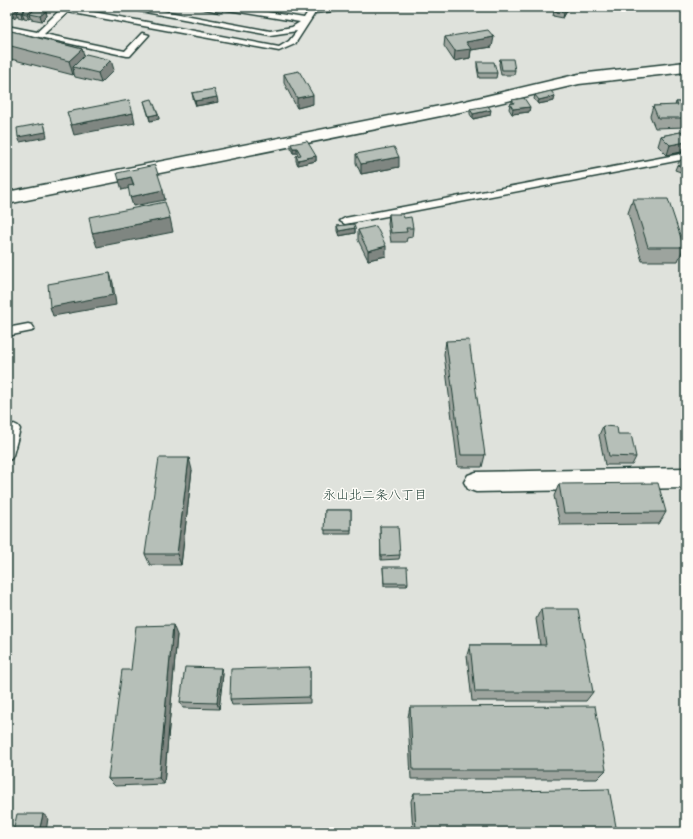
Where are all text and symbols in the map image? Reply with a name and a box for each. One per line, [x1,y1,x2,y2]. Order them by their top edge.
district label: 永山北二条八丁目 [323,484,427,503]

